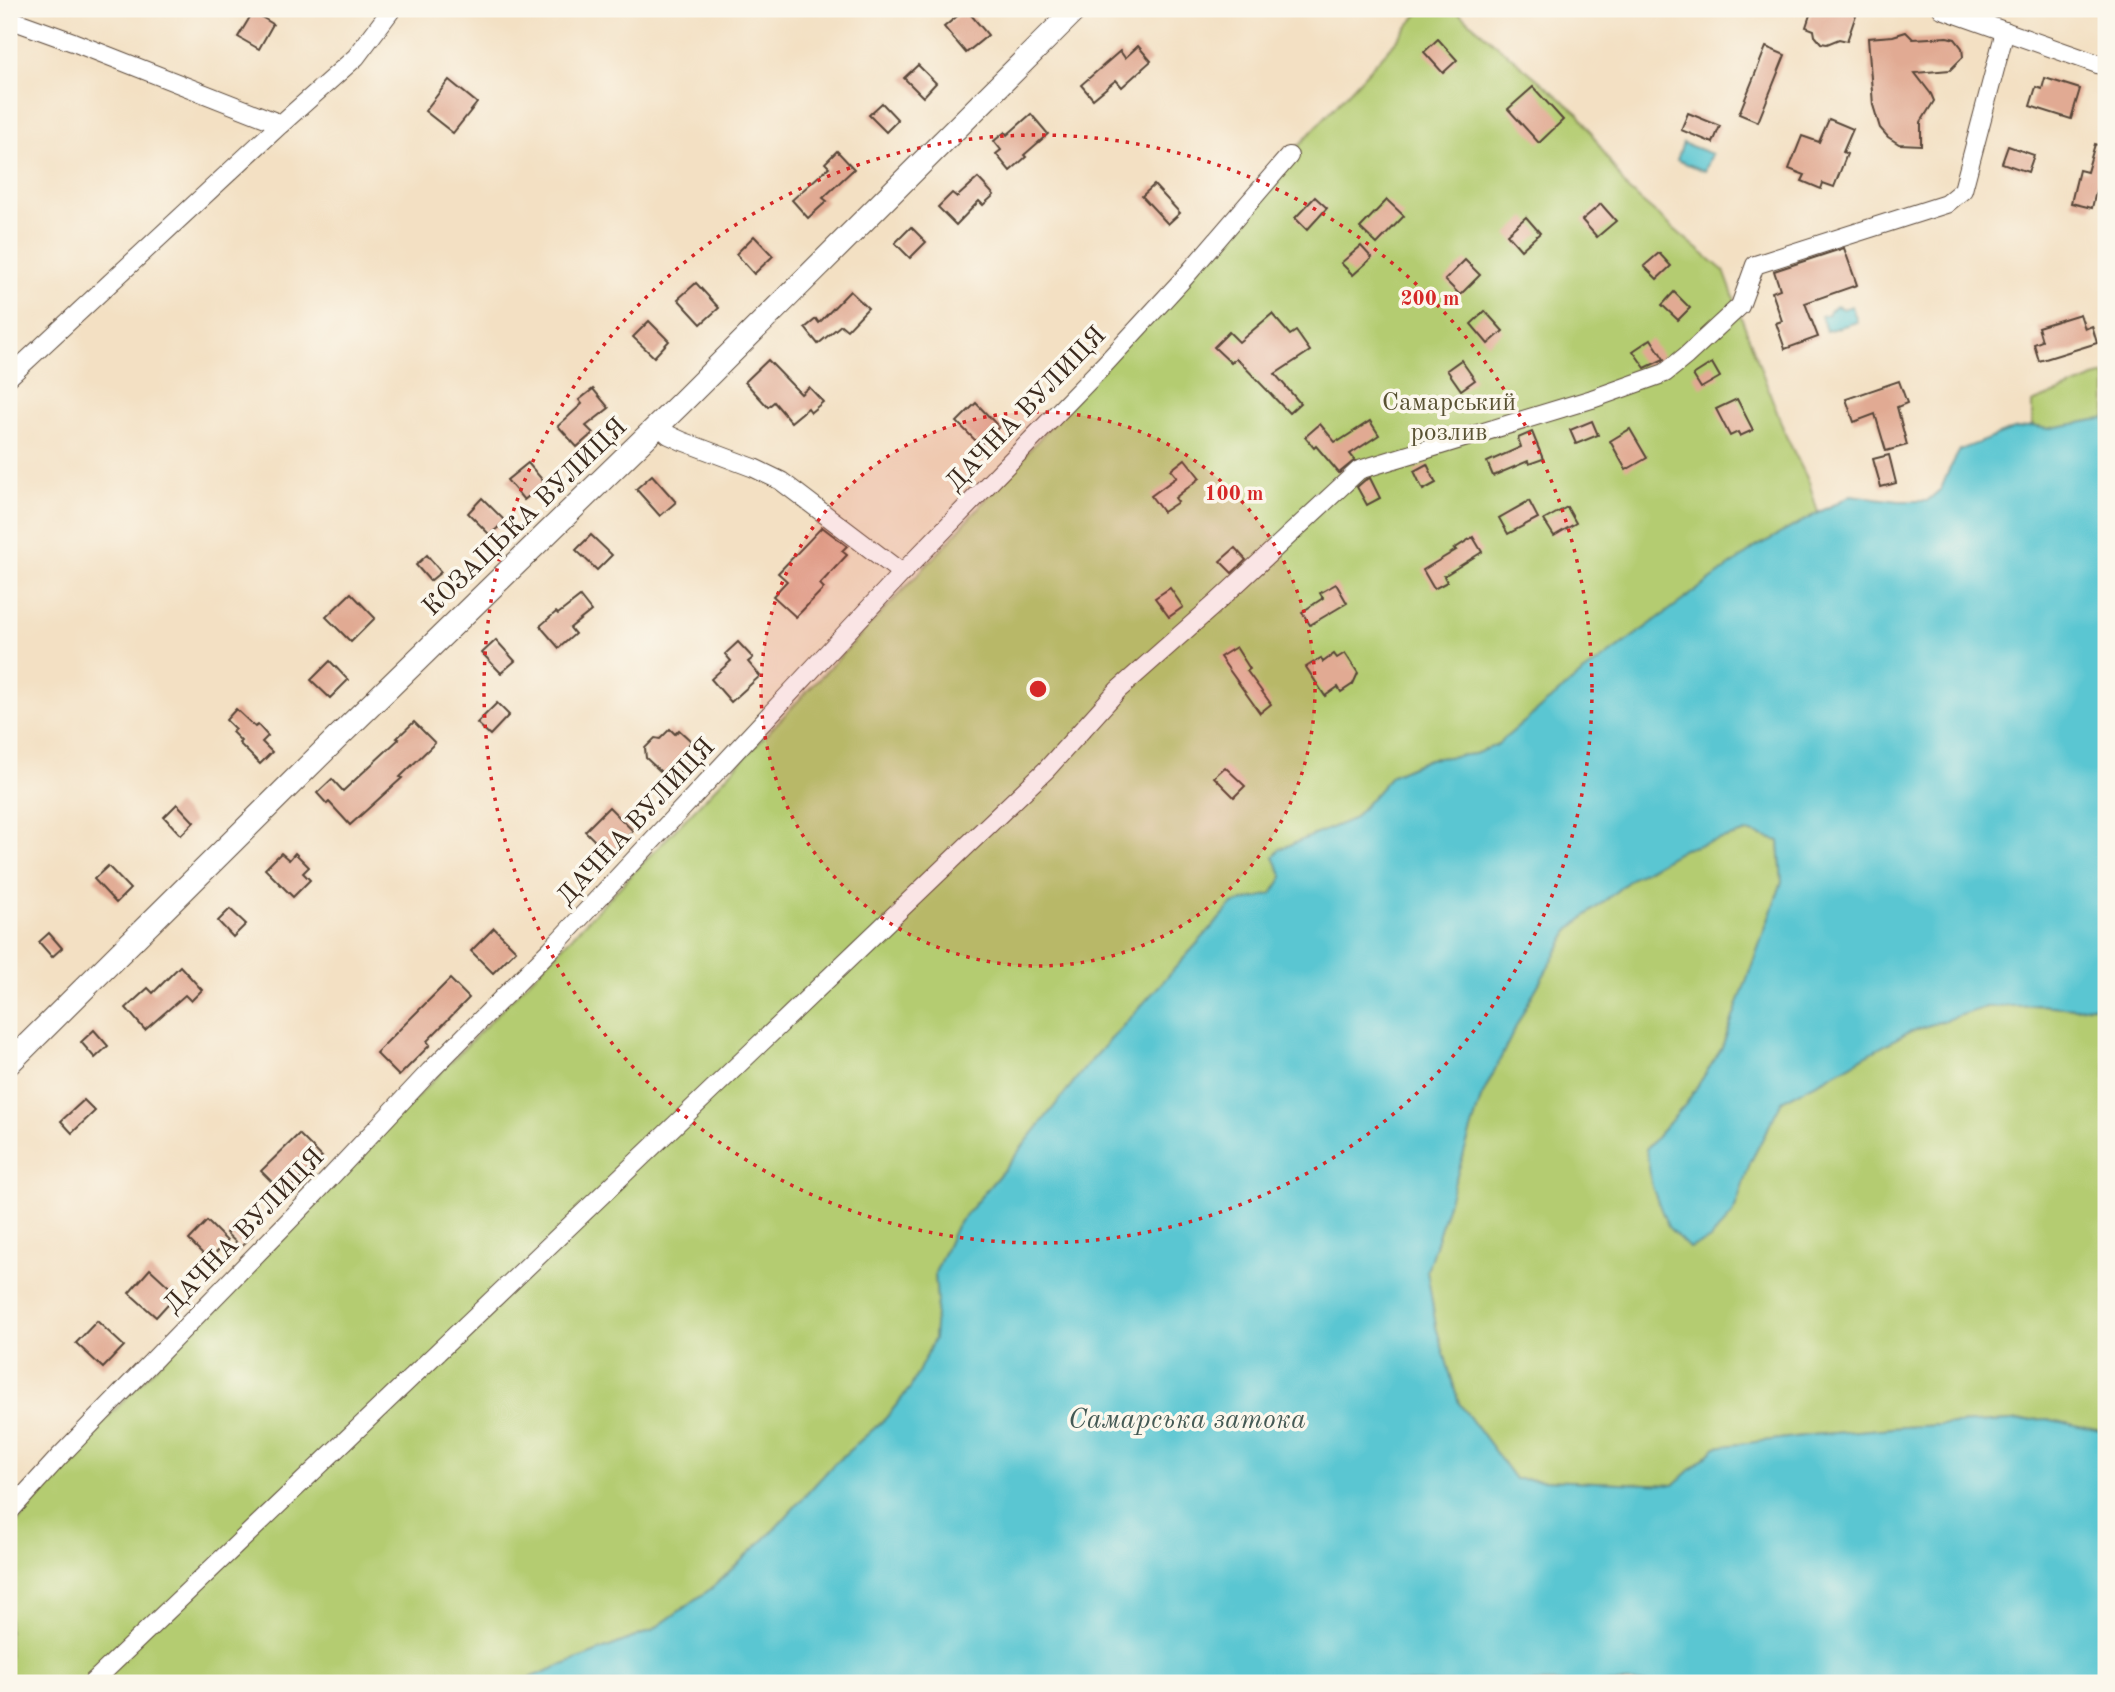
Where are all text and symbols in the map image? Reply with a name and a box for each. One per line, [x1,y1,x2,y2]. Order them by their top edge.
text: 200 m [1400,289,1460,310]
street label: ДАЧНА ВУЛИЦЯ [942,322,1111,497]
park label: Самарський розлив [1382,390,1516,446]
street label: КОЗАЦЬКА ВУЛИЦЯ [418,414,632,621]
text: 100 m [1204,484,1264,505]
centre of rings [1026,677,1050,701]
street label: ДАЧНА ВУЛИЦЯ [553,734,720,911]
street label: ДАЧНА ВУЛИЦЯ [160,1144,329,1319]
water label: Самарська затока [1068,1407,1306,1435]

